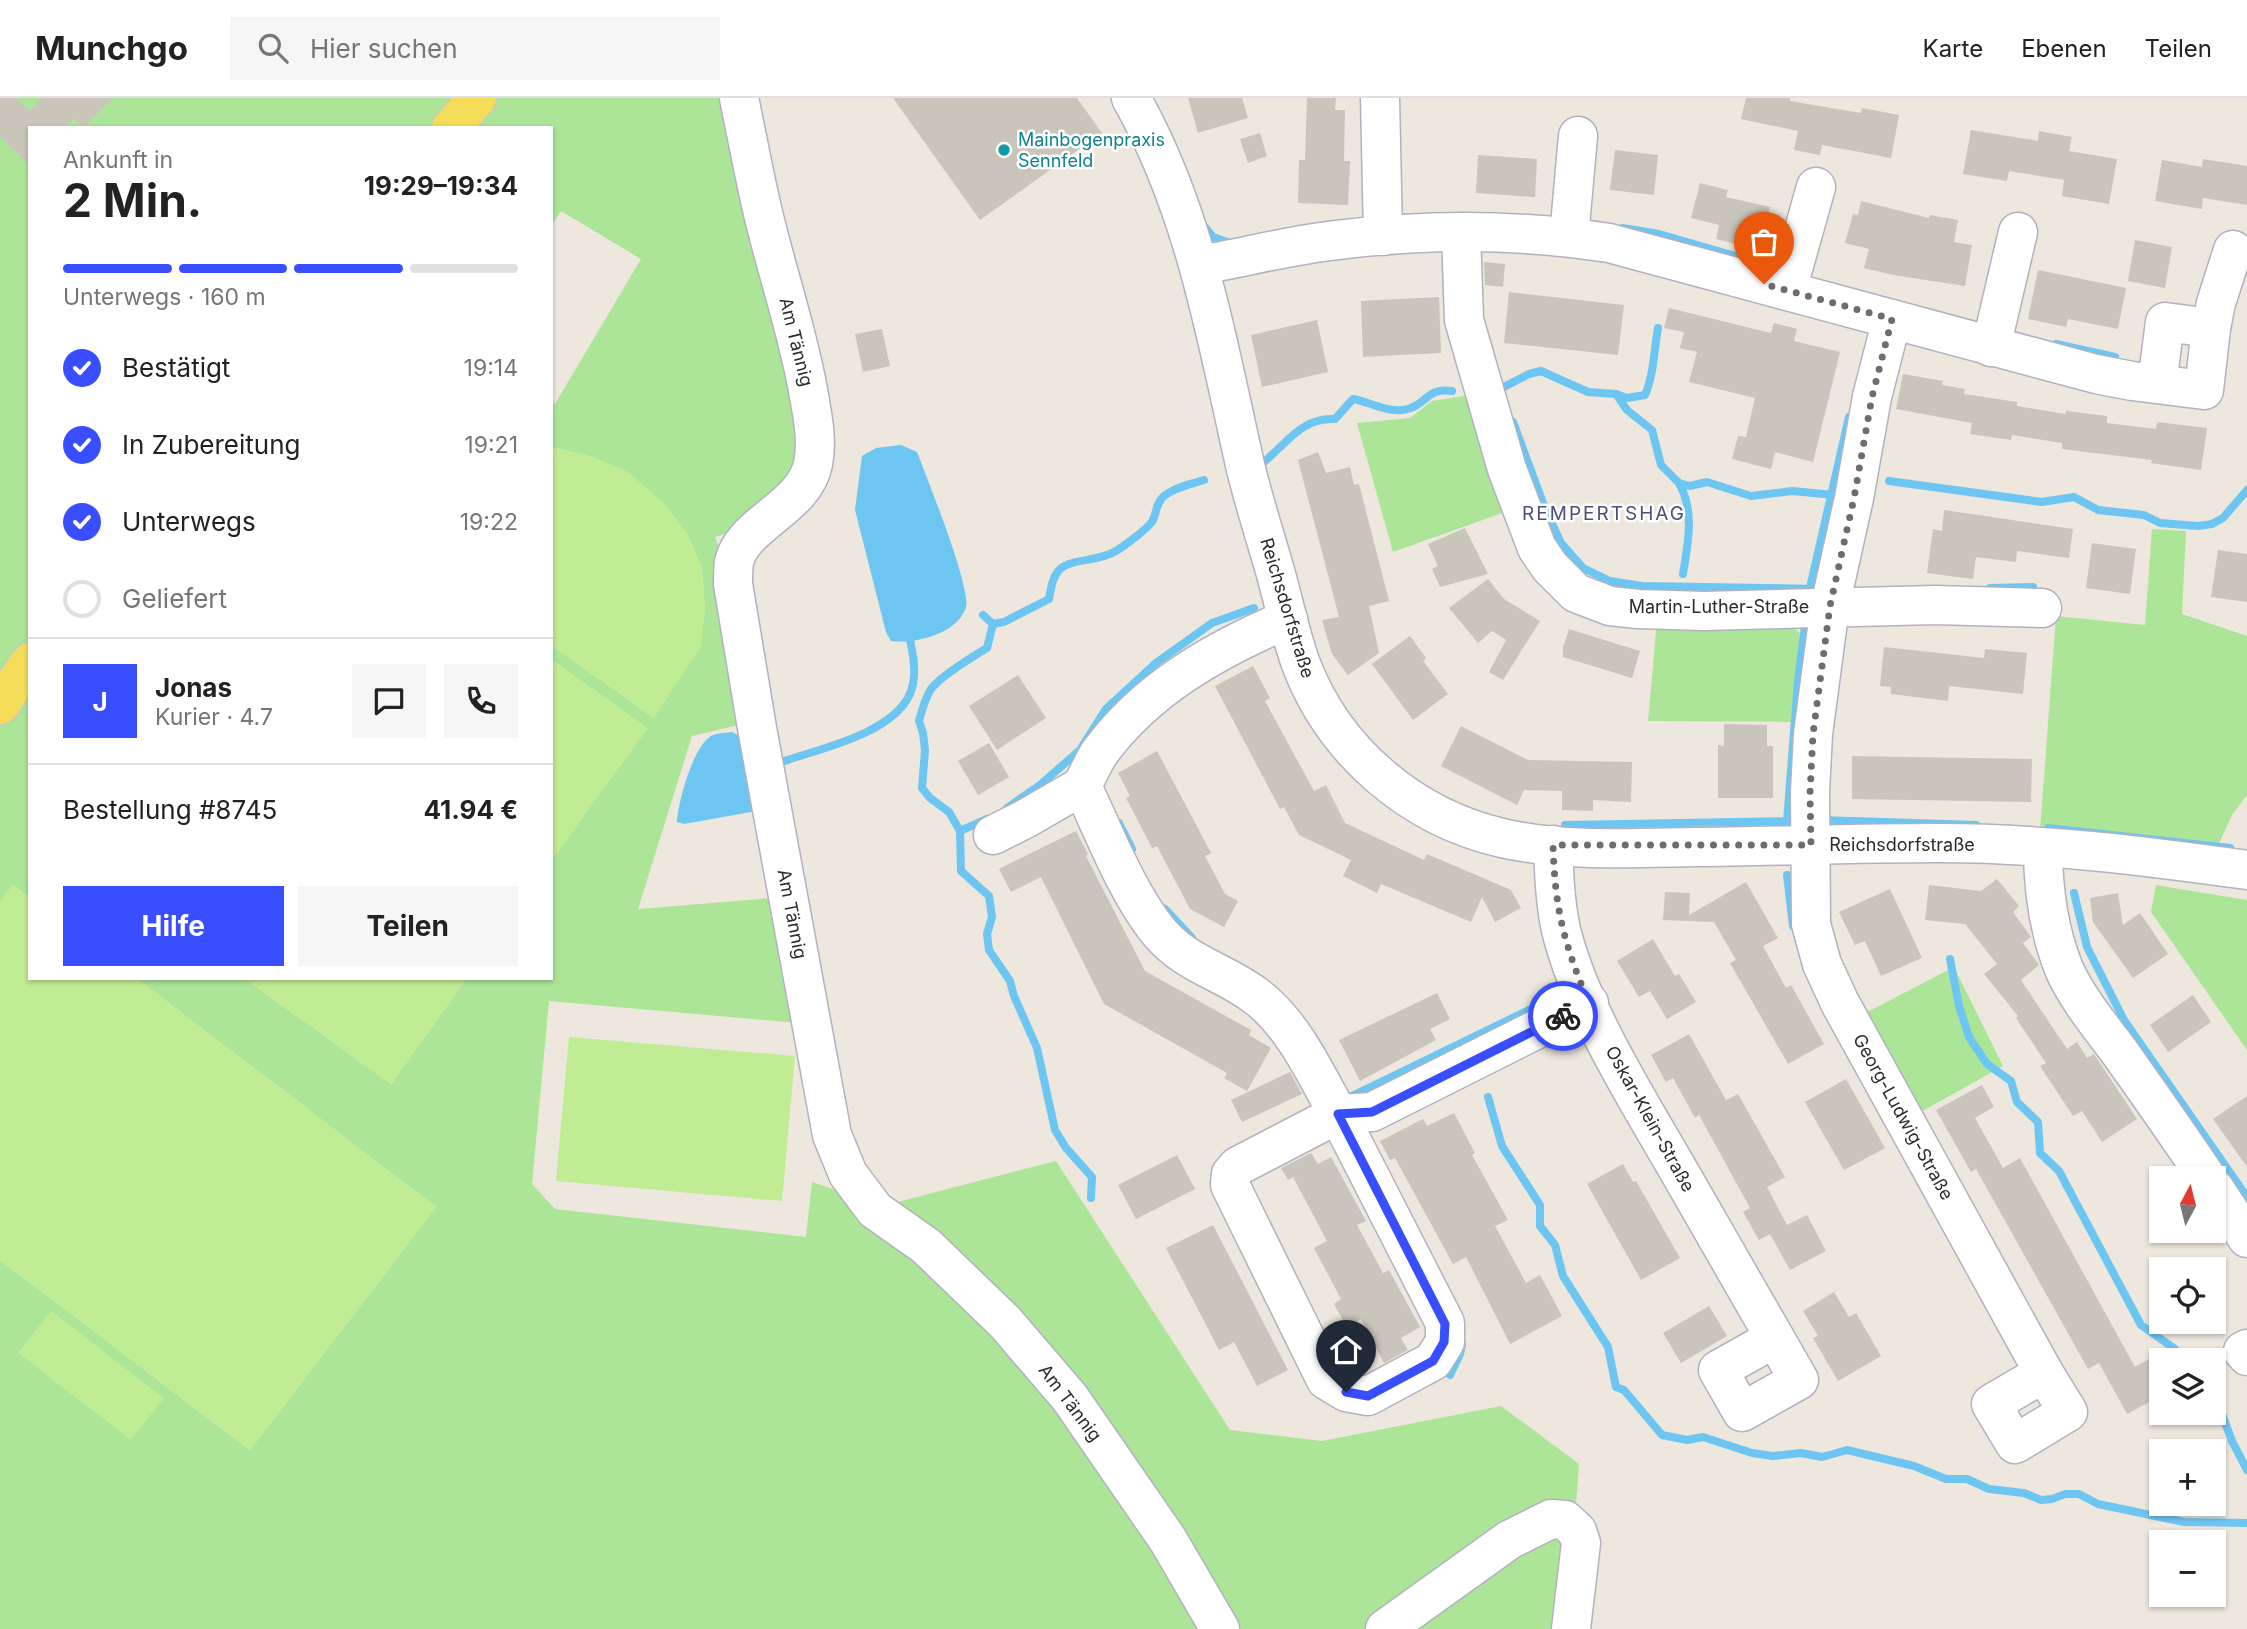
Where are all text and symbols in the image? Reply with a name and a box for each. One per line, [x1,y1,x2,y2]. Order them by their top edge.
search box [230,17,720,80]
text: Munchgo [35,28,188,68]
icon: search [254,29,292,67]
text: Hier suchen [310,33,458,64]
text: Karte [1923,34,1983,63]
text: Ebenen [2021,34,2107,63]
text: Teilen [2145,34,2212,63]
place label: Mainbogenpraxis Sennfeld [1018,129,1165,171]
marker: Mainbogenpraxis Sennfeld [996,142,1012,158]
text: Ankunft in [63,146,173,174]
text: 19:29–19:34 [364,170,518,201]
text: 2 Min. [63,172,202,228]
pin [1734,212,1794,284]
icon: bag [1745,223,1783,261]
text: Unterwegs · 160 m [63,283,266,311]
street label: Am Tännig [775,295,818,389]
icon: check [63,349,101,387]
text: Bestätigt [122,352,230,383]
text: 19:14 [464,354,518,382]
icon: check [63,426,101,464]
text: In Zubereitung [122,429,300,460]
text: 19:21 [464,431,518,459]
district label: REMPERTSHAG [1522,502,1686,525]
icon: check [63,503,101,541]
text: Unterwegs [122,506,256,537]
text: 19:22 [460,508,518,536]
street label: Reichsdorfstraße [1256,535,1319,681]
text: Geliefert [122,583,227,614]
street label: Martin-Luther-Straße [1629,596,1809,617]
button: chat [352,664,426,738]
button: phone [444,664,518,738]
text: Jonas [155,672,232,703]
text: J [92,686,108,717]
text: Kurier · 4.7 [155,703,273,731]
text: Bestellung #8745 [63,794,277,825]
text: 41.94 € [423,794,518,825]
street label: Reichsdorfstraße [1829,834,1975,855]
street label: Am Tännig [774,867,811,961]
button: Hilfe [63,886,284,966]
button: Teilen [298,886,518,966]
courier [1528,981,1598,1051]
icon: bike [1544,997,1582,1035]
street label: Georg-Ludwig-Straße [1849,1030,1958,1203]
street label: Oskar-Klein-Straße [1602,1042,1699,1195]
north arrow [2149,1166,2226,1242]
map controls [2149,1166,2226,1607]
button: locate [2149,1257,2226,1334]
pin [1316,1320,1376,1392]
icon: home [1327,1331,1365,1369]
button: layers [2149,1348,2226,1425]
street label: Am Tännig [1035,1360,1106,1445]
button: + [2149,1439,2226,1516]
button: − [2149,1530,2226,1607]

